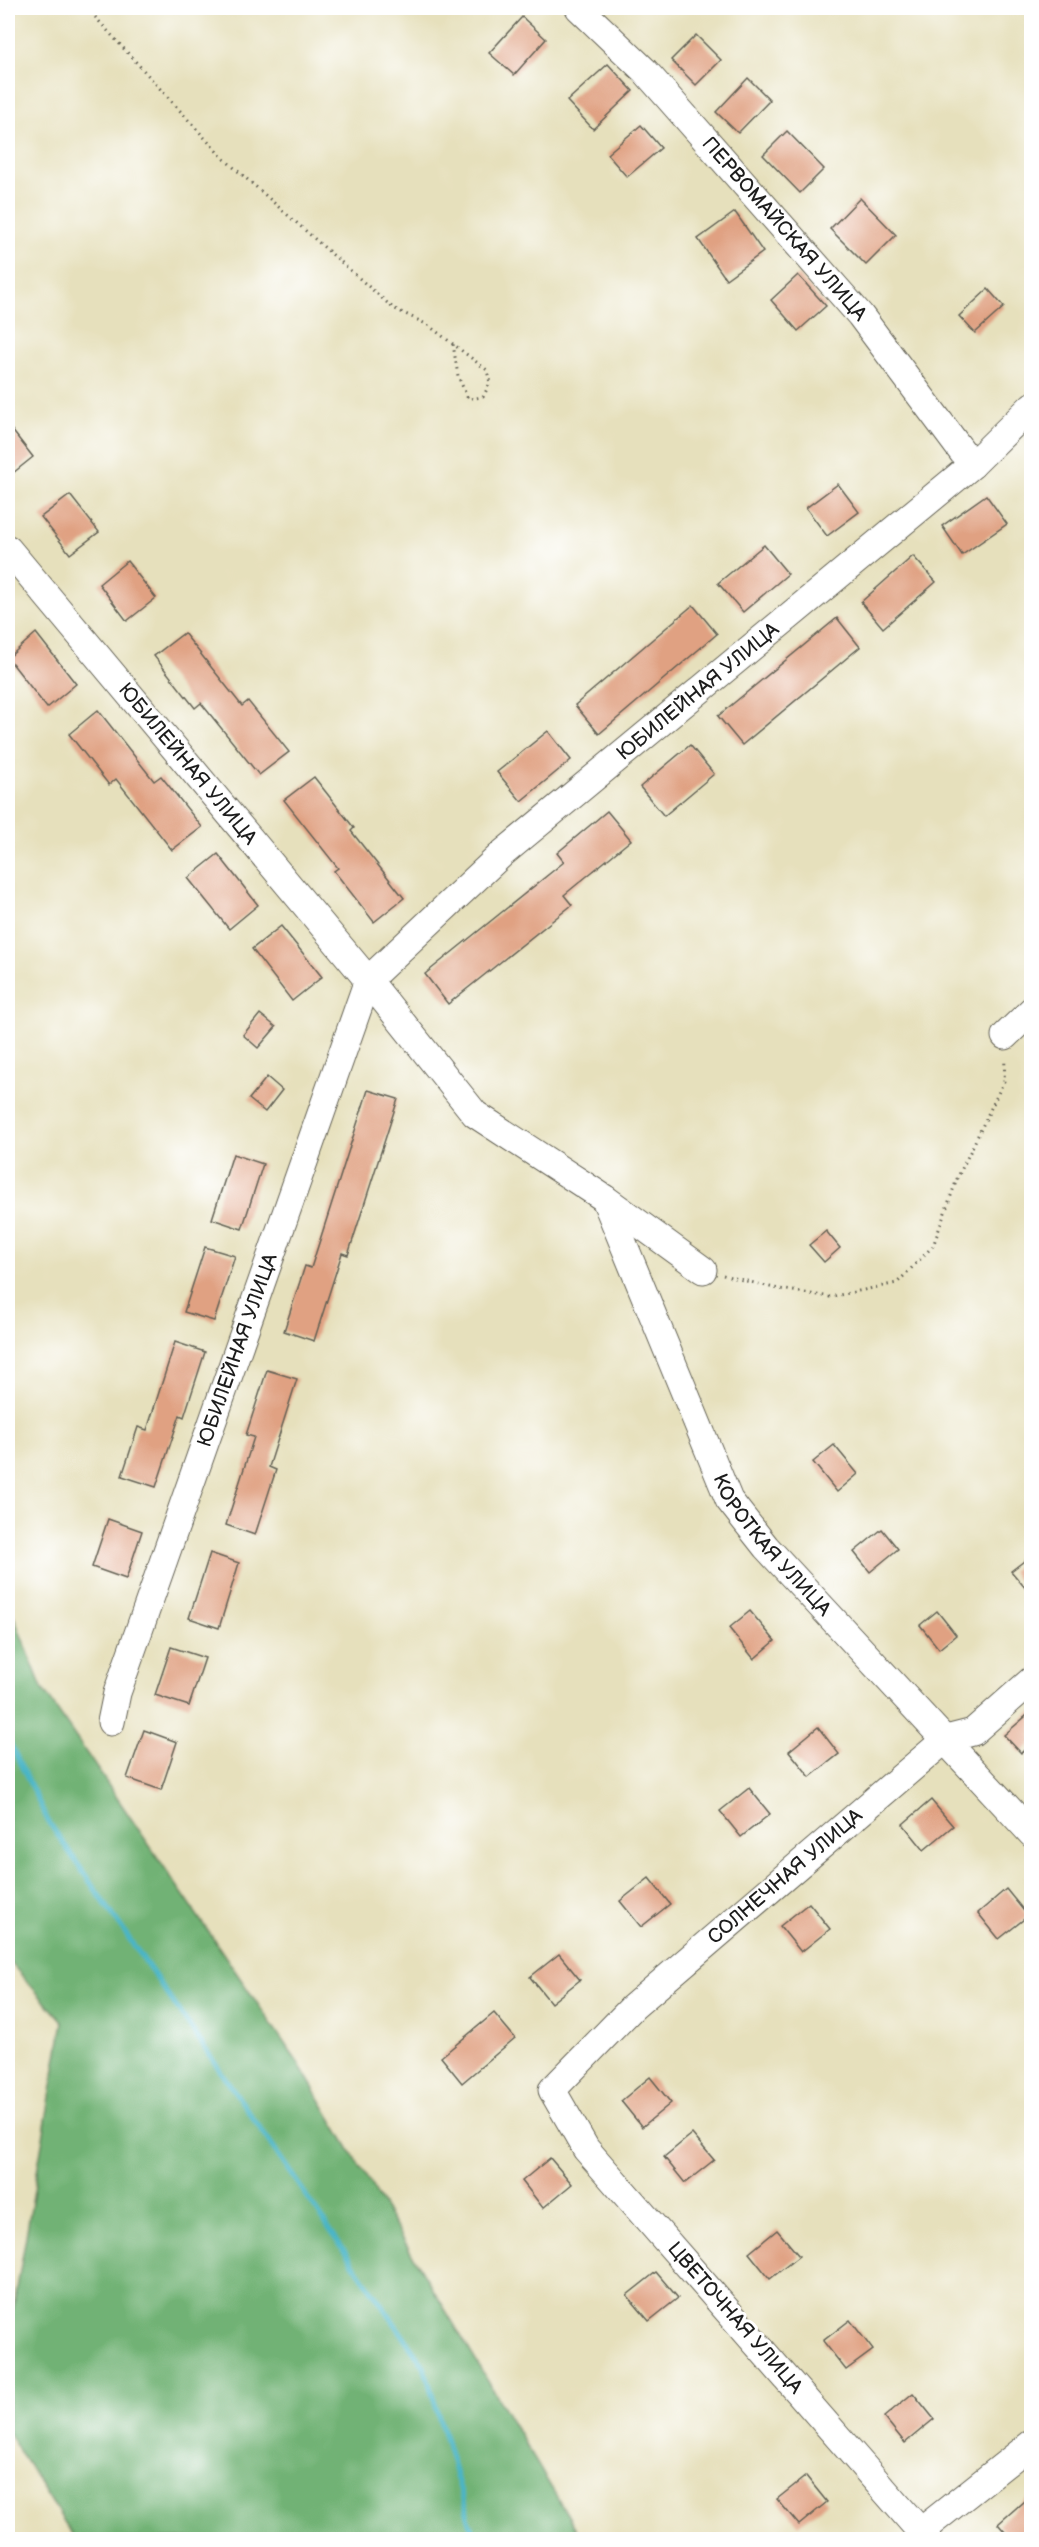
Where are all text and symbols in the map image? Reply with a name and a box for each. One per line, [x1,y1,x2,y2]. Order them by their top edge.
street label: ПЕРВОМАЙСКАЯ УЛИЦА [697,132,872,327]
street label: ЮБИЛЕЙНАЯ УЛИЦА [612,617,785,766]
street label: ЮБИЛЕЙНАЯ УЛИЦА [113,678,262,850]
street label: ЮБИЛЕЙНАЯ УЛИЦА [193,1250,283,1450]
street label: КОРОТКАЯ УЛИЦА [708,1471,837,1622]
street label: СОЛНЕЧНАЯ УЛИЦА [703,1803,868,1949]
street label: ЦВЕТОЧНАЯ УЛИЦА [663,2237,808,2399]

